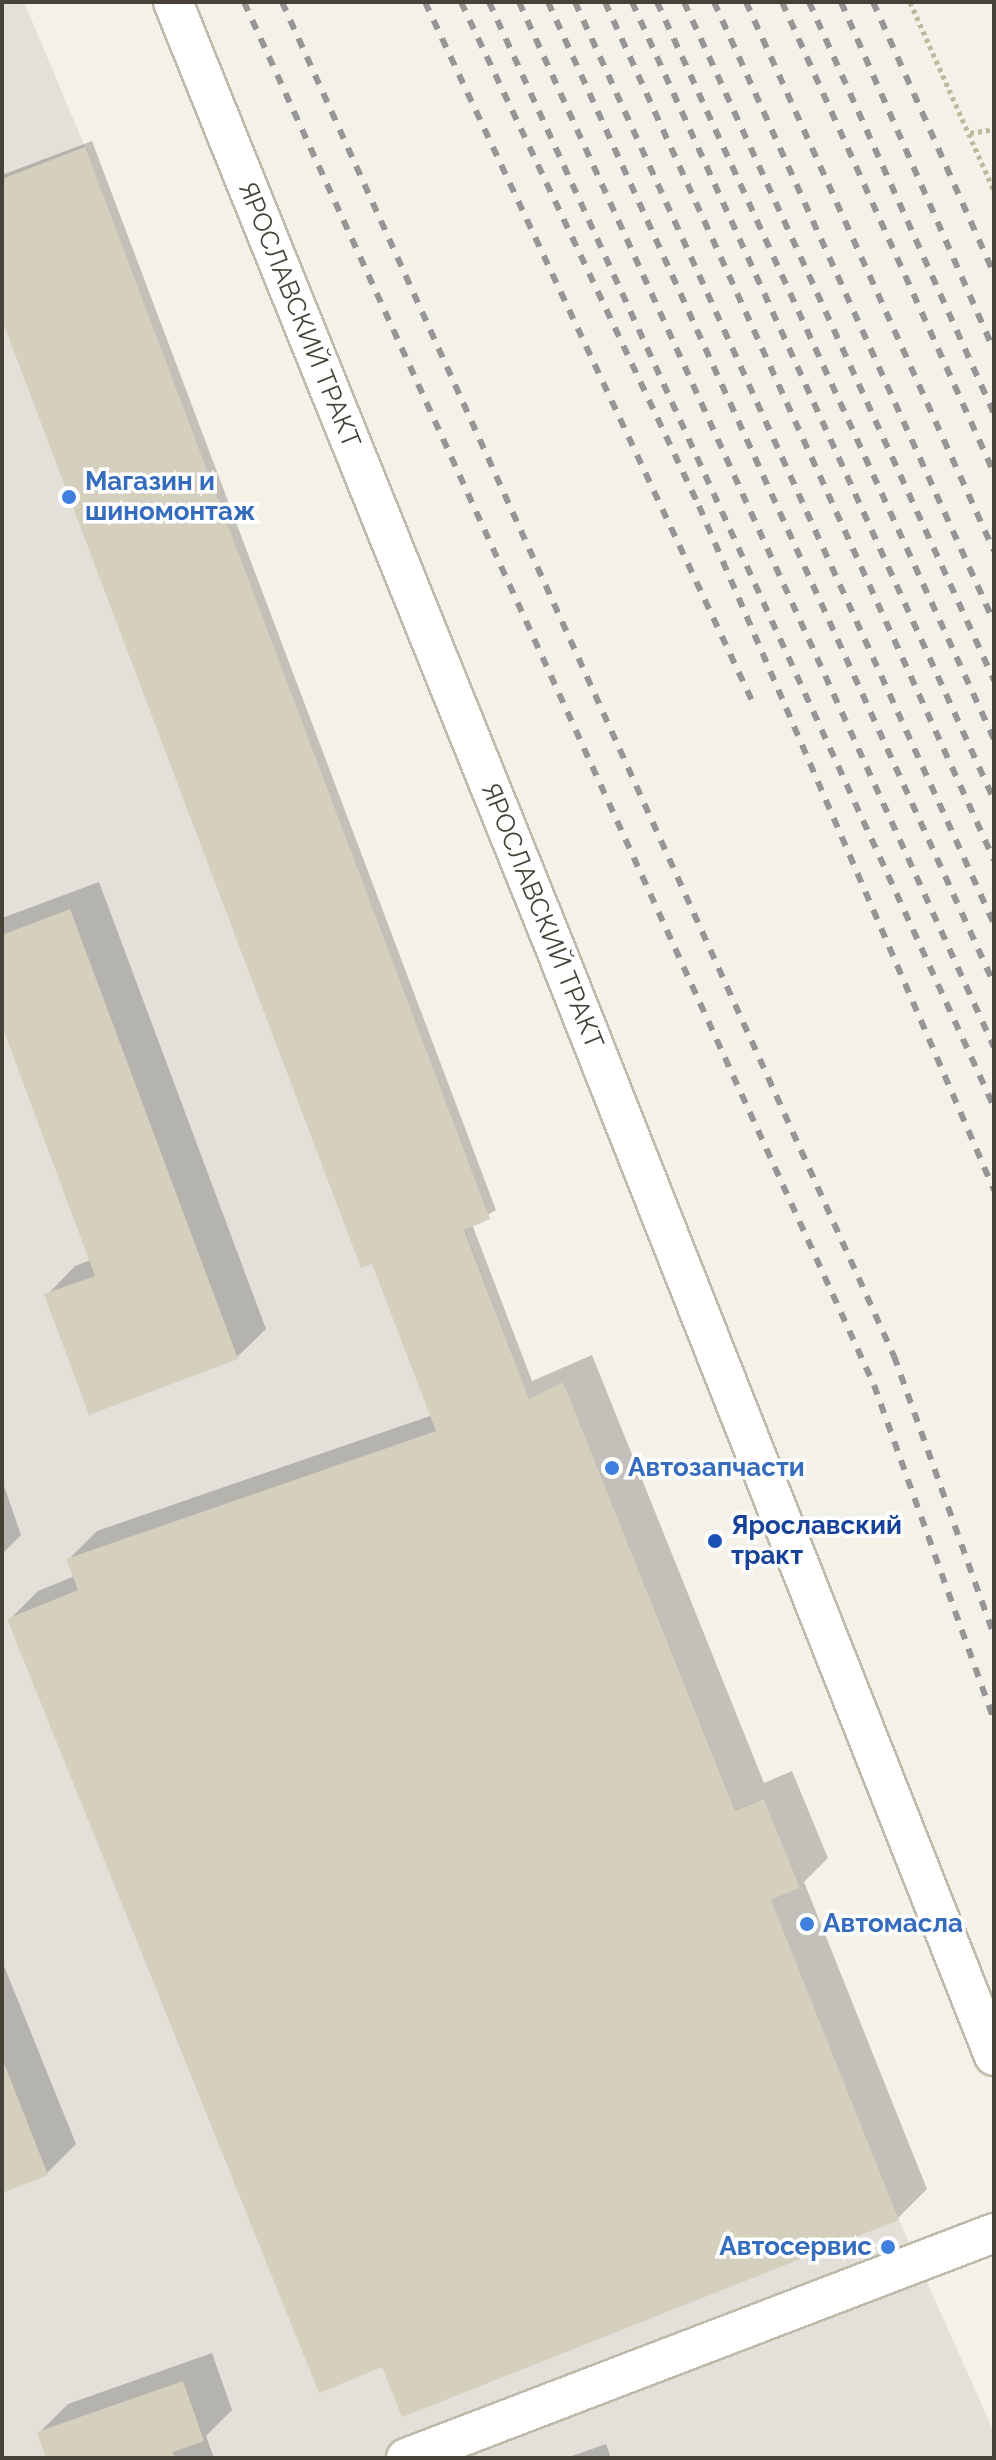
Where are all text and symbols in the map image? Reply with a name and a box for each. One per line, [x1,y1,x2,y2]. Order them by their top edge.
street label: ЯРОСЛАВСКИЙ ТРАКТ [231,177,367,453]
place label: Магазин и шиномонтаж [85,466,255,528]
marker: Магазин и шиномонтаж [60,488,78,506]
street label: ЯРОСЛАВСКИЙ ТРАКТ [474,778,610,1054]
place label: Автозапчасти [628,1452,805,1484]
marker: Автозапчасти [603,1459,621,1477]
place label: Ярославский тракт [731,1510,902,1572]
marker: Ярославский тракт [706,1532,724,1550]
place label: Автомасла [823,1908,963,1940]
marker: Автомасла [798,1915,816,1933]
place label: Автосервис [719,2231,872,2263]
marker: Автосервис [879,2238,897,2256]

